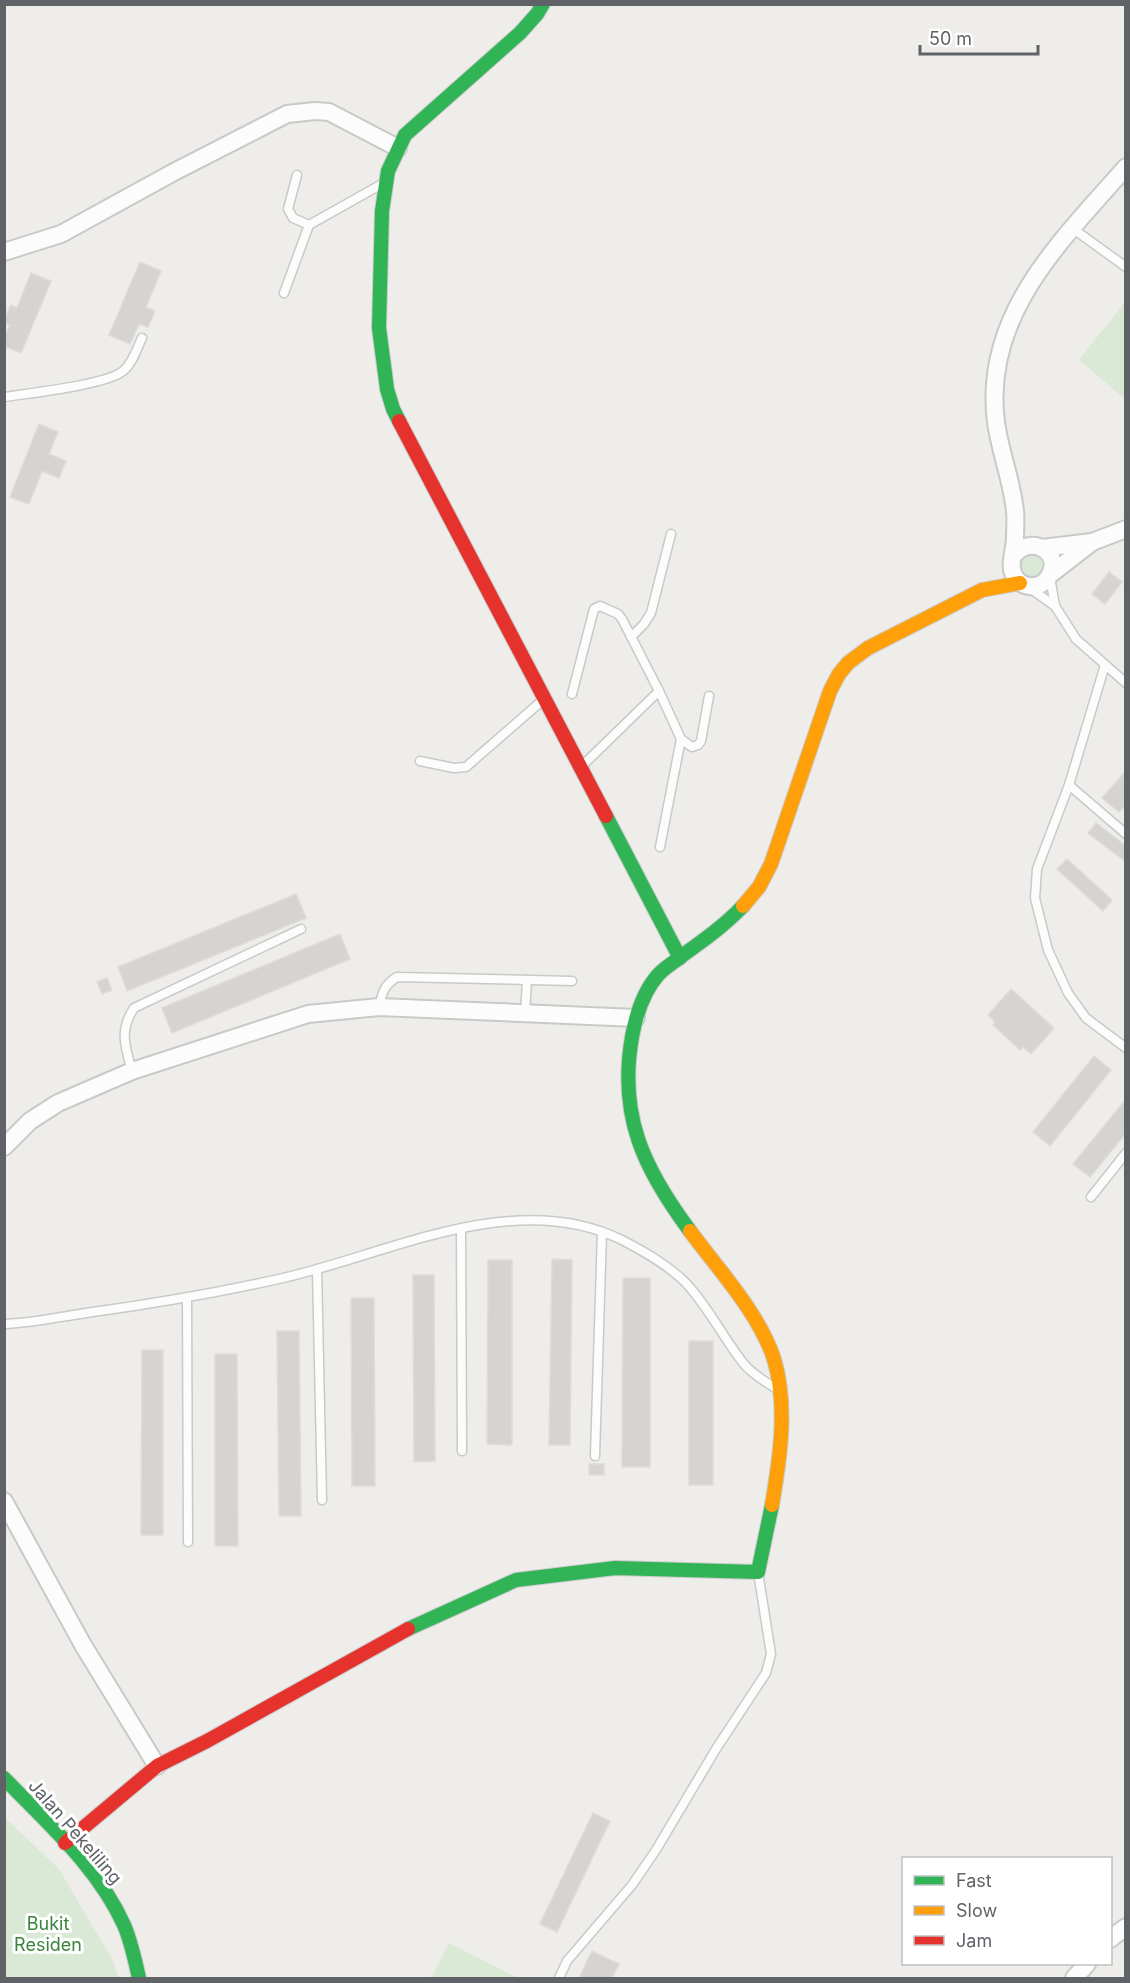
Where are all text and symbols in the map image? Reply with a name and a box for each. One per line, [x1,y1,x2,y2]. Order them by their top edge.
scale bar [920,18,1038,56]
text: 50 m [929,28,972,49]
street label: Jalan Pekeliling [24,1775,126,1888]
legend [902,1857,1112,1965]
text: Fast [956,1870,992,1891]
text: Slow [956,1900,997,1921]
park label: Bukit Residen [14,1913,82,1955]
text: Jam [956,1930,992,1951]

